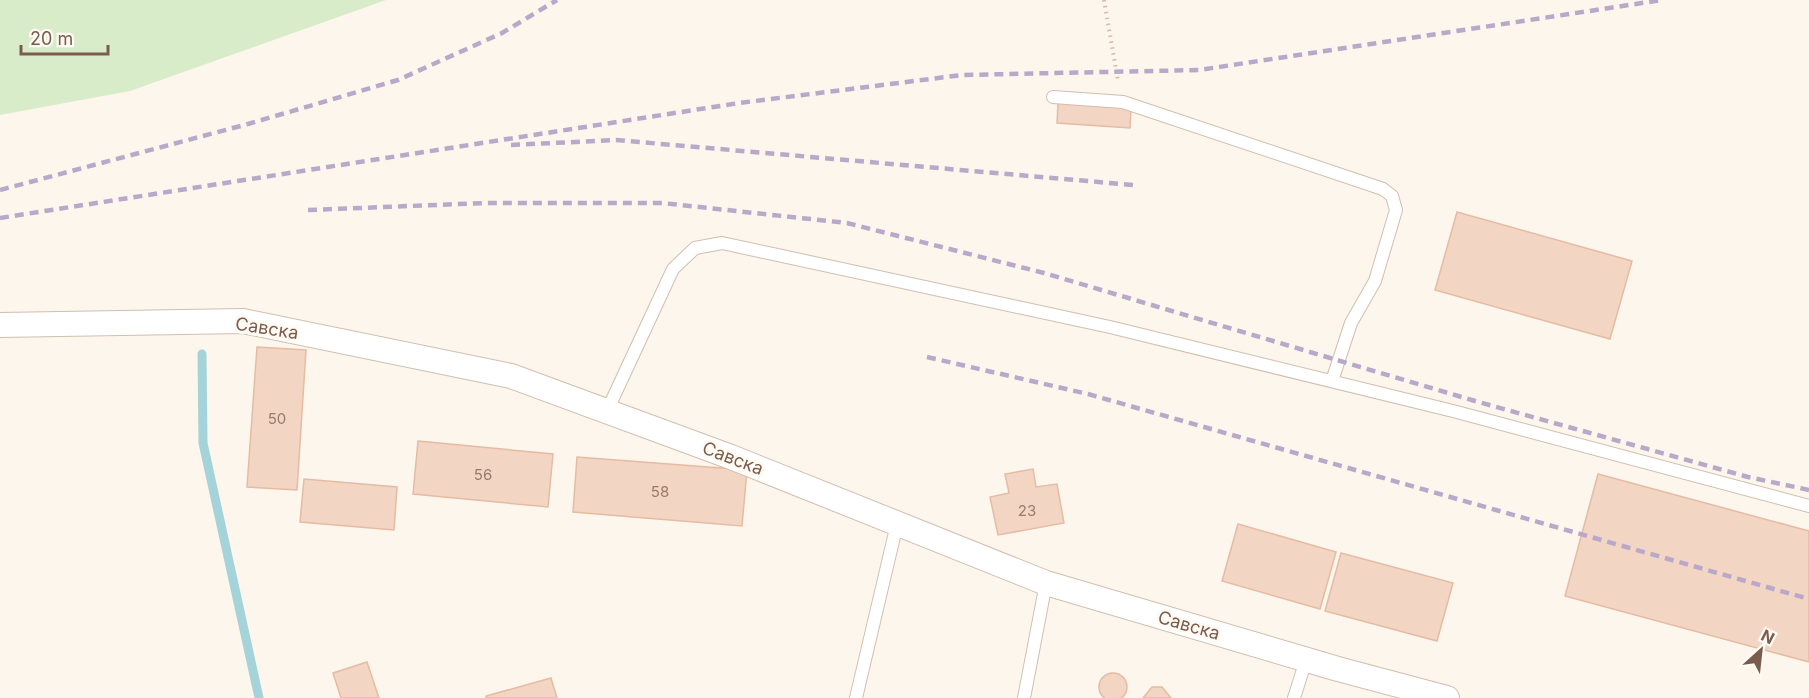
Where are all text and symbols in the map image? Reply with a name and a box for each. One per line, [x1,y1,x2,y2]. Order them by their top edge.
scale bar [21,18,108,56]
text: 20 m [30,28,73,49]
street label: Савска [234,313,300,343]
house number: 50 [268,409,286,428]
street label: Савска [700,437,766,479]
house number: 56 [474,465,492,484]
house number: 58 [651,482,669,501]
house number: 23 [1018,501,1036,520]
street label: Савска [1156,606,1222,644]
north arrow [1731,620,1791,680]
text: N [1758,625,1778,648]

